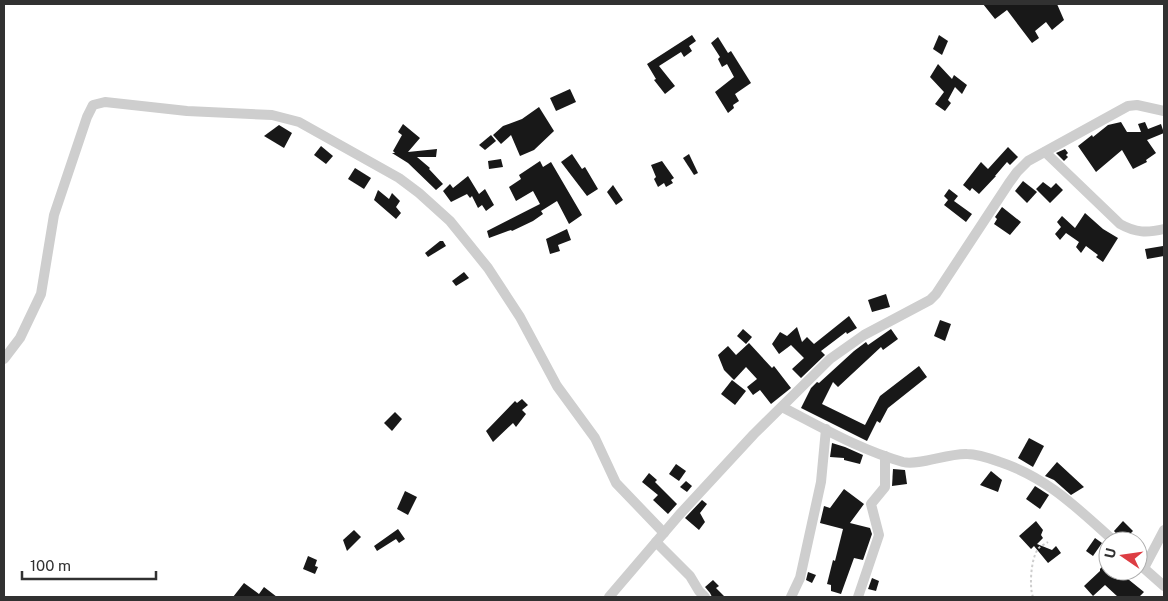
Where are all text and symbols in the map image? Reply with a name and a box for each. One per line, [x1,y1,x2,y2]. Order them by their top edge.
north arrow [1098,531,1148,581]
text: U [1101,546,1119,560]
scale bar [22,548,156,580]
text: 100 m [30,557,71,574]

